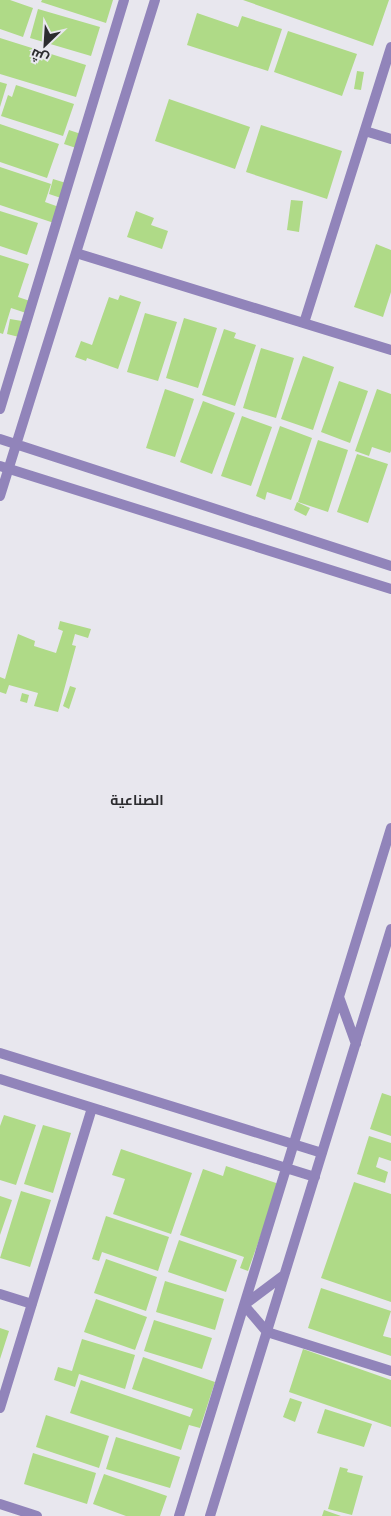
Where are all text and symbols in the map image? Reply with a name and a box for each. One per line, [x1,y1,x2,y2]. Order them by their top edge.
north arrow [20,20,70,70]
text: ش [28,45,51,68]
district label: الصناعية [110,792,164,809]

